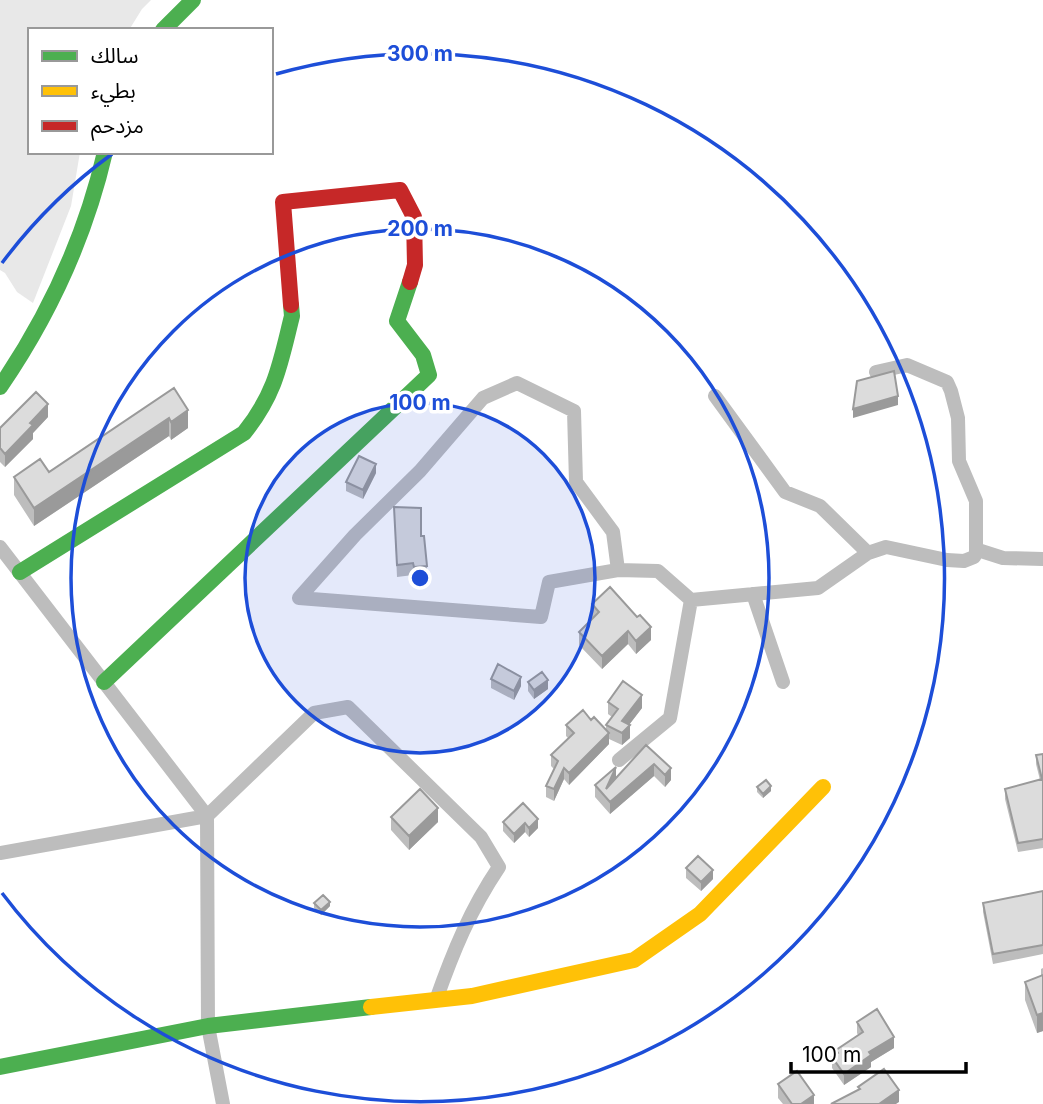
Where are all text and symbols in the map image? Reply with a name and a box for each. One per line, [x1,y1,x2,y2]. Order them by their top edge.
legend [28,28,273,154]
text: 300 m [387,41,453,66]
text: سالك [91,43,138,68]
text: بطيء [91,78,136,107]
text: مزدحم [91,113,144,141]
text: 200 m [387,216,453,241]
text: 100 m [389,390,451,415]
centre of rings [408,566,432,590]
scale bar [791,1030,966,1074]
text: 100 m [802,1042,861,1067]

